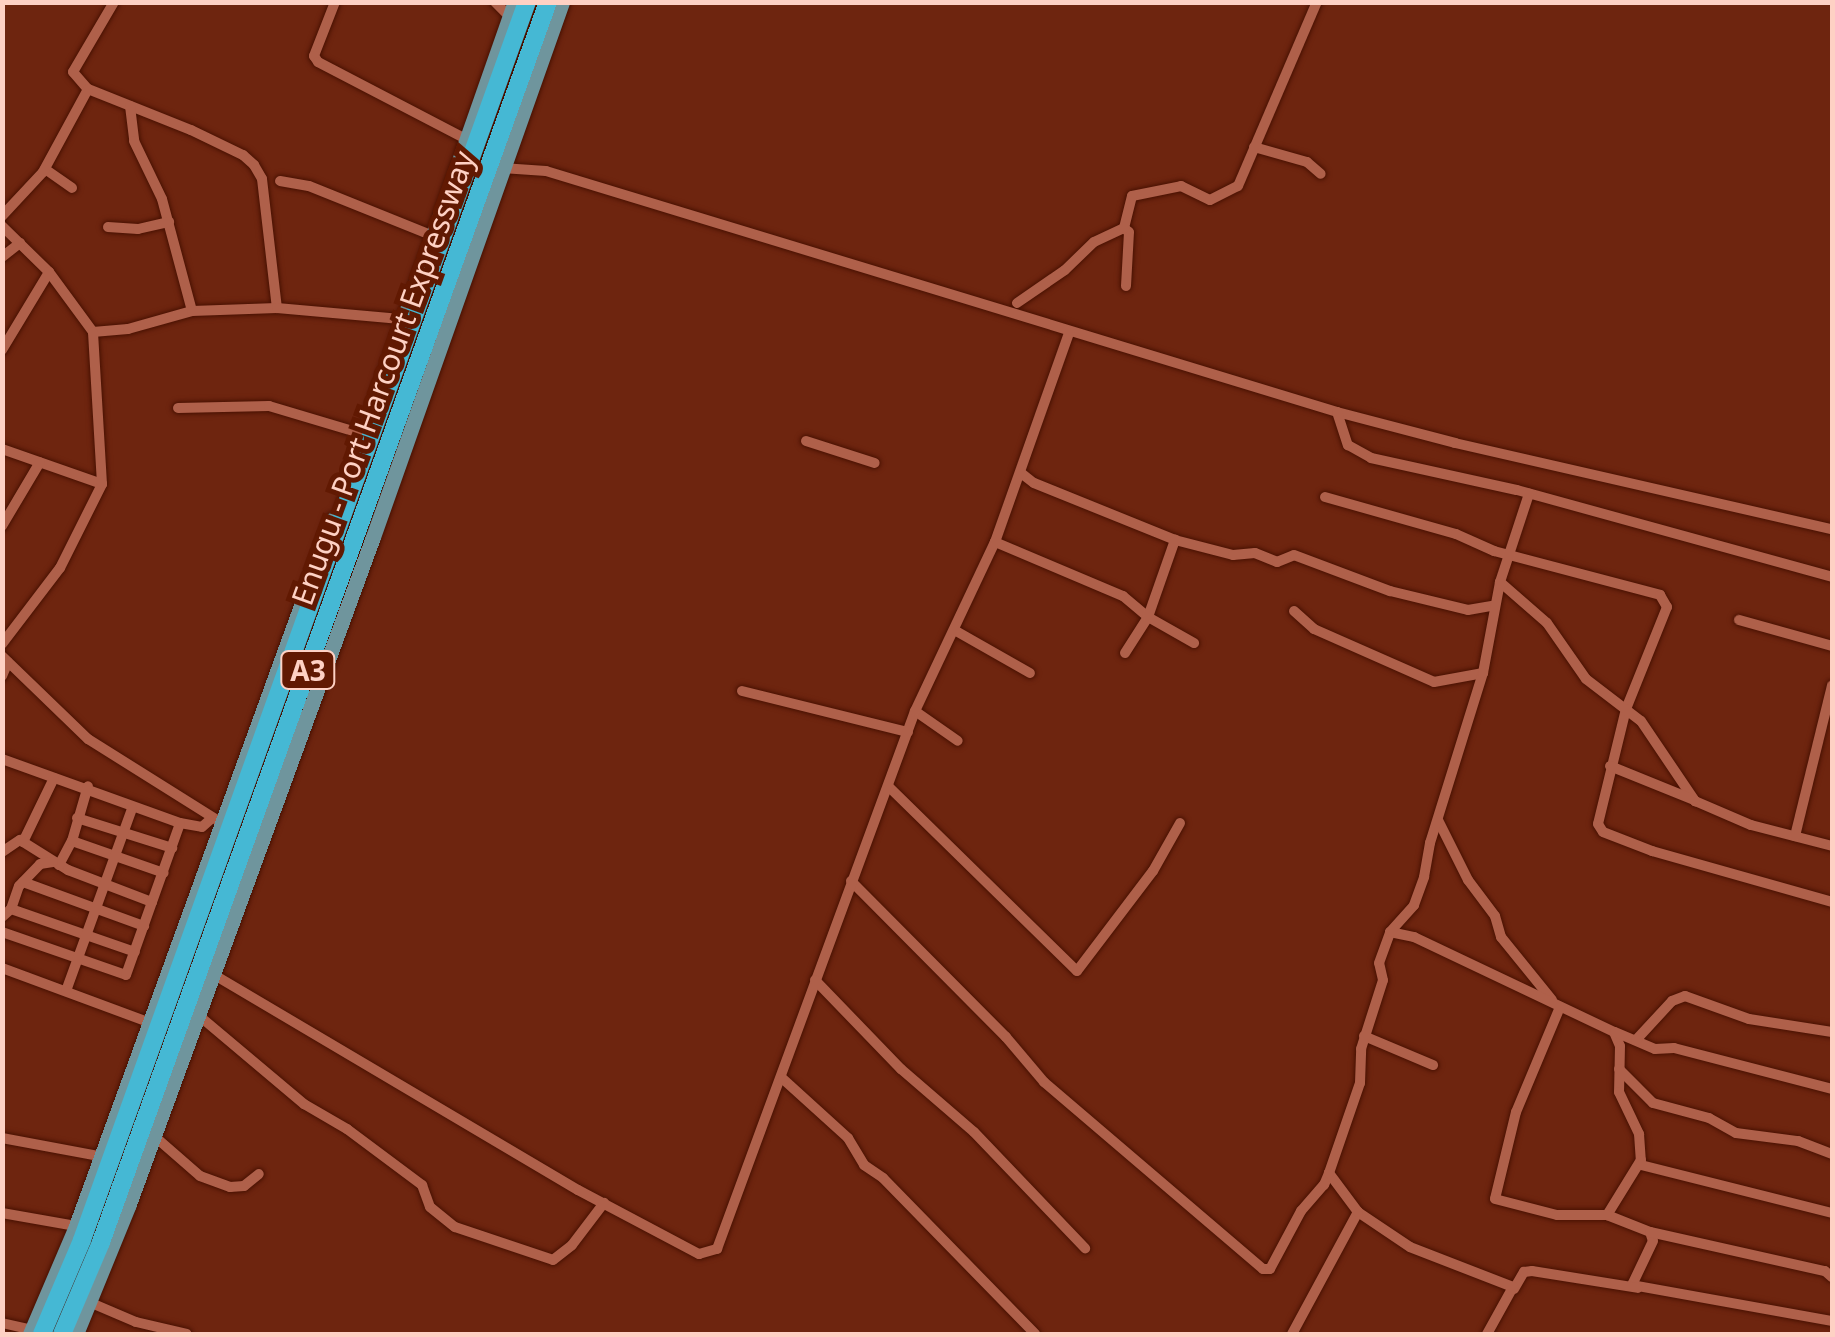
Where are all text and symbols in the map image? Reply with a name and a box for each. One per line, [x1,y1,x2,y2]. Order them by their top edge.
street label: Enugu - Port Harcourt Expressway [284,146,482,610]
road number: A3 [278,647,338,693]

